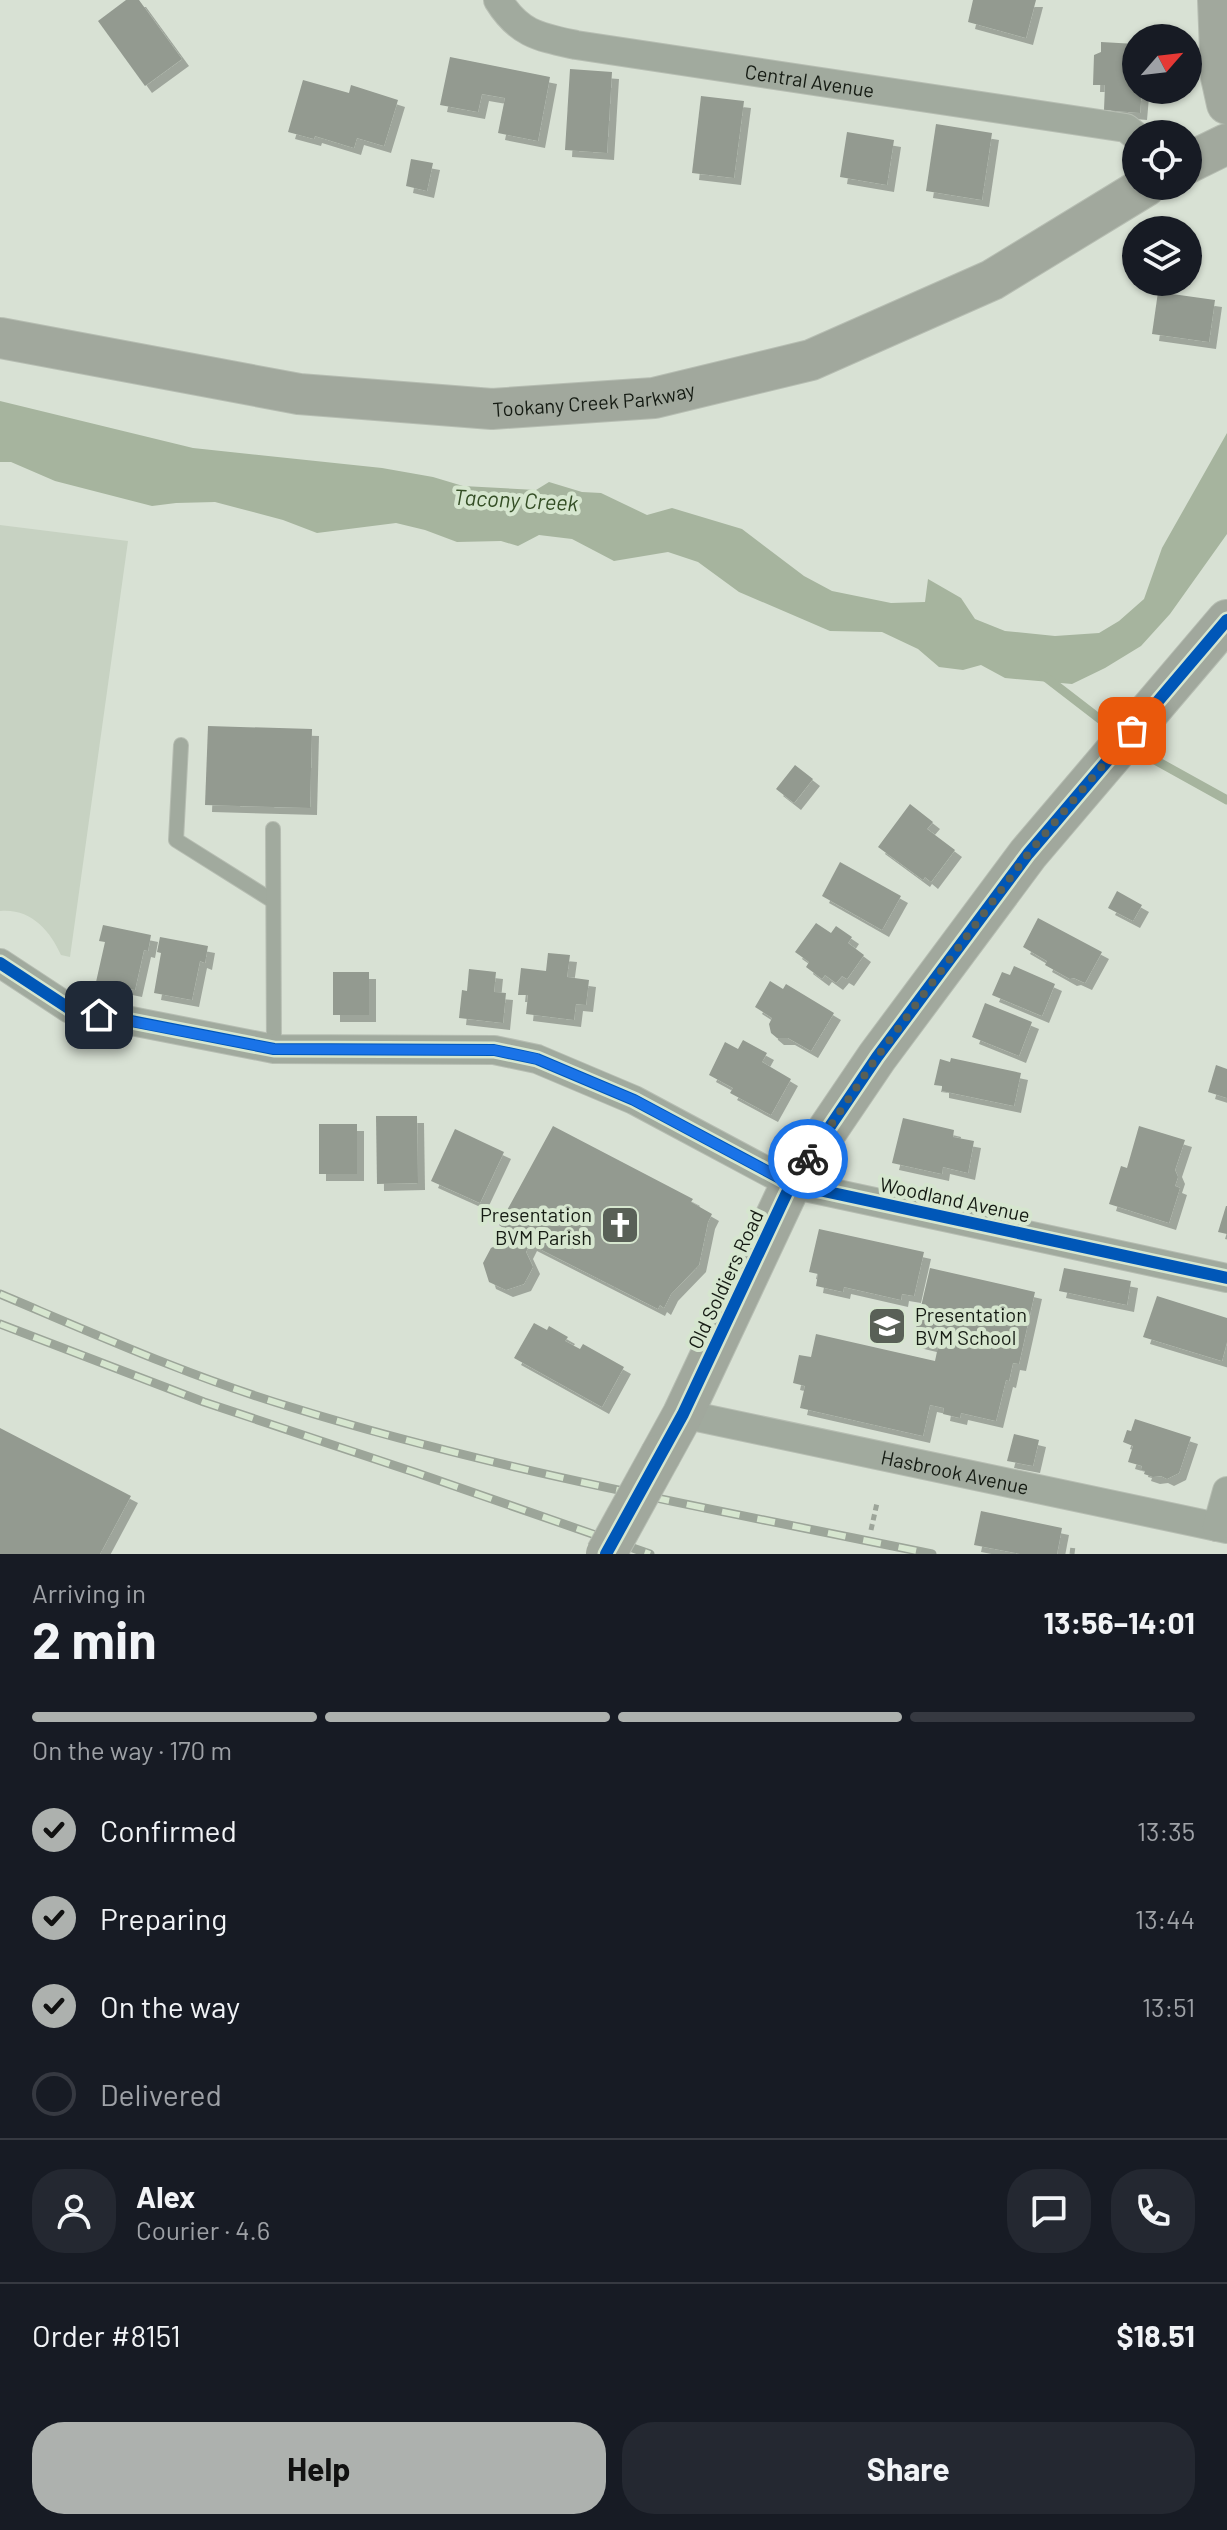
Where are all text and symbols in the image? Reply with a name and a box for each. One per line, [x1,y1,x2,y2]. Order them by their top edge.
north arrow [1122,24,1202,104]
map controls [1122,24,1202,296]
street label: Central Avenue [743,59,876,102]
button: locate [1122,120,1202,200]
button: layers [1122,216,1202,296]
street label: Tookany Creek Parkway [492,377,697,421]
water label: Tacony Creek [453,483,579,515]
pin [1098,697,1166,765]
icon: bag [1110,709,1154,753]
pin [65,981,133,1049]
icon: home [77,993,121,1037]
courier [768,1119,848,1199]
icon: bike [786,1137,830,1181]
street label: Woodland Avenue [878,1171,1032,1227]
place label: Presentation BVM Parish [480,1202,592,1249]
church icon: Presentation BVM Parish [599,1204,641,1246]
street label: Old Soldiers Road [682,1206,768,1352]
place label: Presentation BVM School [915,1302,1027,1349]
school or university icon: Presentation BVM School [866,1305,908,1347]
street label: Hasbrook Avenue [879,1444,1031,1499]
text: Arriving in [32,1577,146,1608]
text: 13:56–14:01 [1044,1604,1195,1640]
text: 2 min [32,1607,157,1669]
text: On the way · 170 m [32,1734,232,1765]
icon: check [32,1808,76,1852]
text: Confirmed [100,1812,237,1848]
text: 13:35 [1137,1815,1195,1846]
icon: check [32,1896,76,1940]
text: Preparing [100,1900,227,1936]
text: 13:44 [1135,1903,1195,1934]
icon: check [32,1984,76,2028]
text: On the way [100,1988,240,2024]
text: 13:51 [1142,1991,1195,2022]
text: Delivered [100,2076,222,2112]
button: person [32,2169,116,2253]
button: chat [1007,2169,1091,2253]
button: phone [1111,2169,1195,2253]
text: Alex [136,2178,195,2214]
text: Courier · 4.6 [136,2214,270,2245]
text: Order #8151 [32,2317,181,2353]
text: $18.51 [1116,2317,1195,2353]
button: Help [32,2422,606,2514]
button: Share [622,2422,1195,2514]

